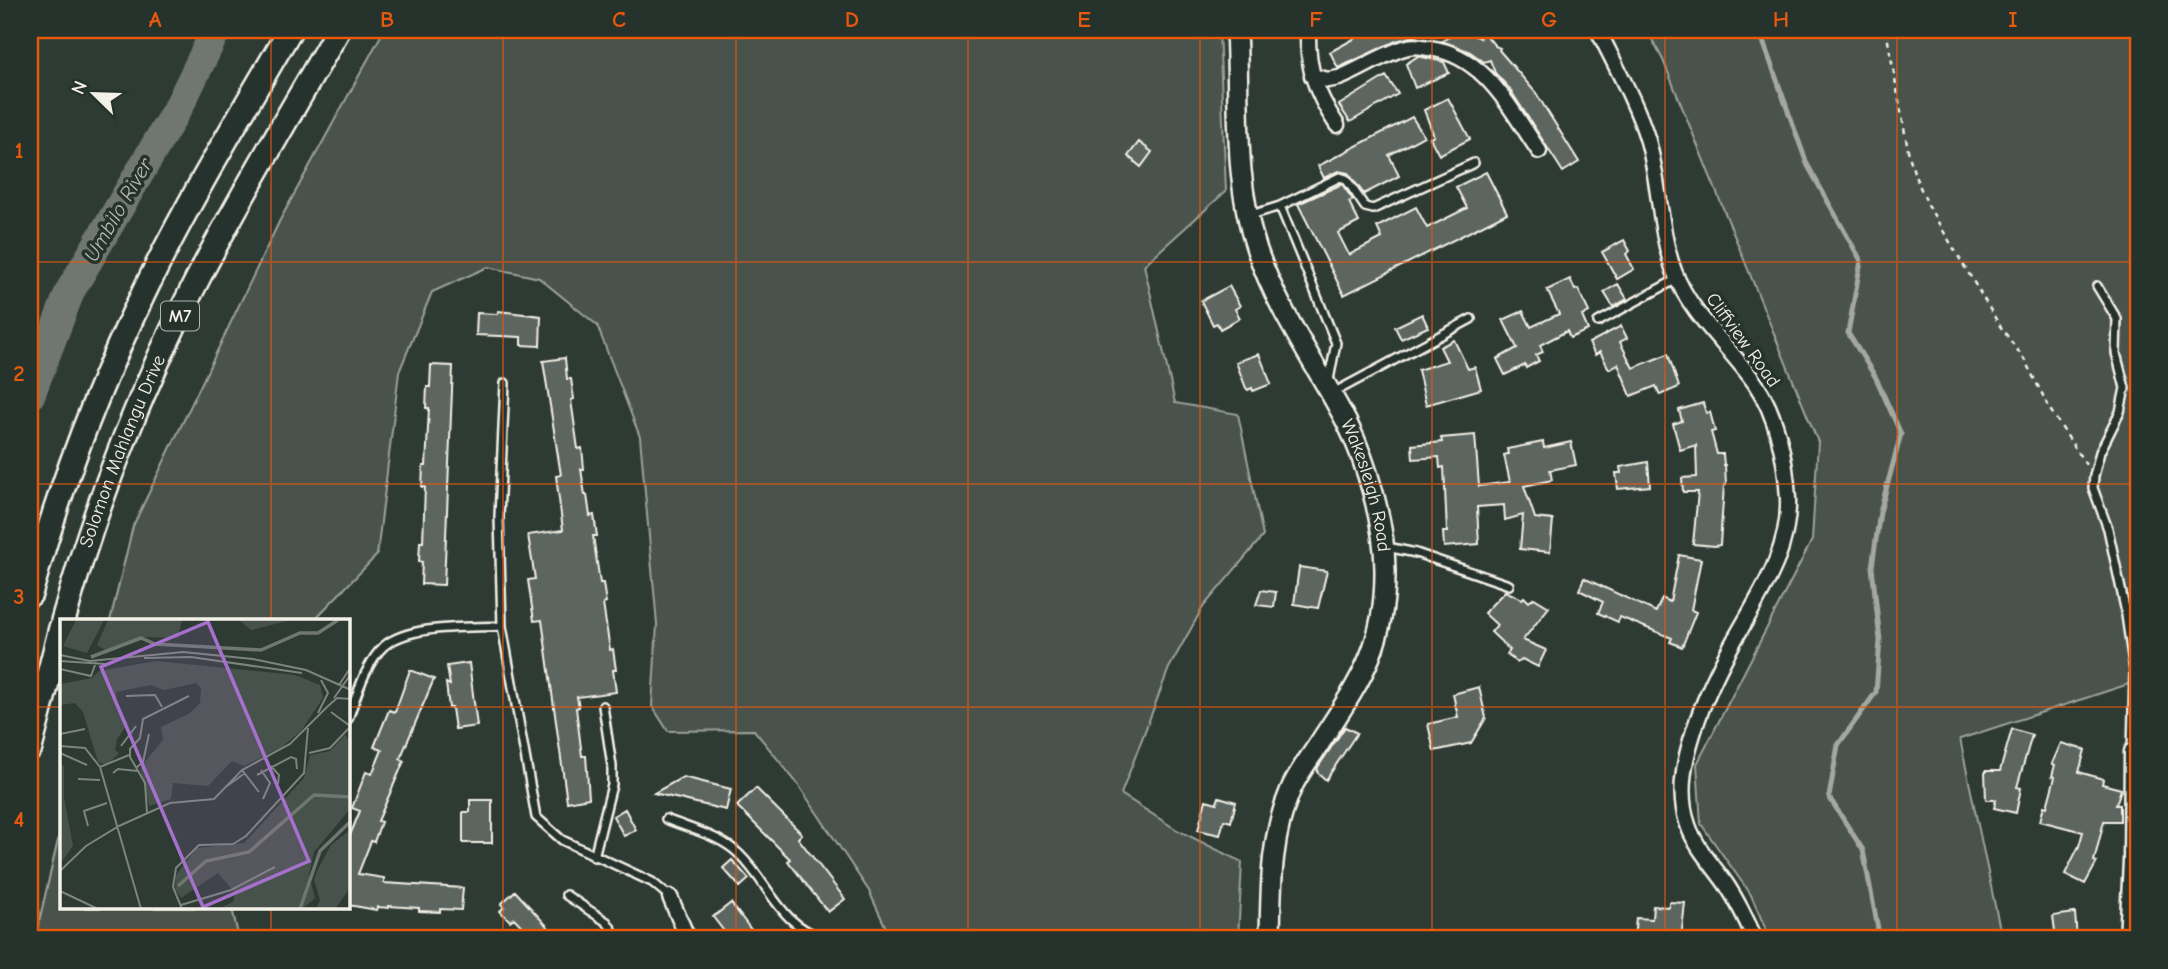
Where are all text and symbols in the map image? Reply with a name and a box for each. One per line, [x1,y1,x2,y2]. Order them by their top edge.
text: A [149,6,162,33]
text: B [380,6,394,33]
text: C [612,6,626,33]
text: D [845,6,859,33]
text: E [1077,6,1091,33]
text: F [1309,6,1323,33]
text: G [1541,6,1557,33]
text: H [1773,6,1789,33]
text: I [2008,6,2018,33]
north arrow [60,60,130,130]
text: N [67,78,92,98]
text: 1 [14,137,24,164]
water label: Umbilo River [79,152,158,266]
street label: Cliffview Road [1701,289,1785,391]
road number: M7 [161,302,199,330]
street label: Solomon Mahlangu Drive [75,351,170,550]
text: 2 [13,360,25,387]
street label: Wakesleigh Road [1336,416,1395,553]
text: 3 [13,583,25,610]
inset map [60,619,350,909]
text: 4 [14,806,25,833]

